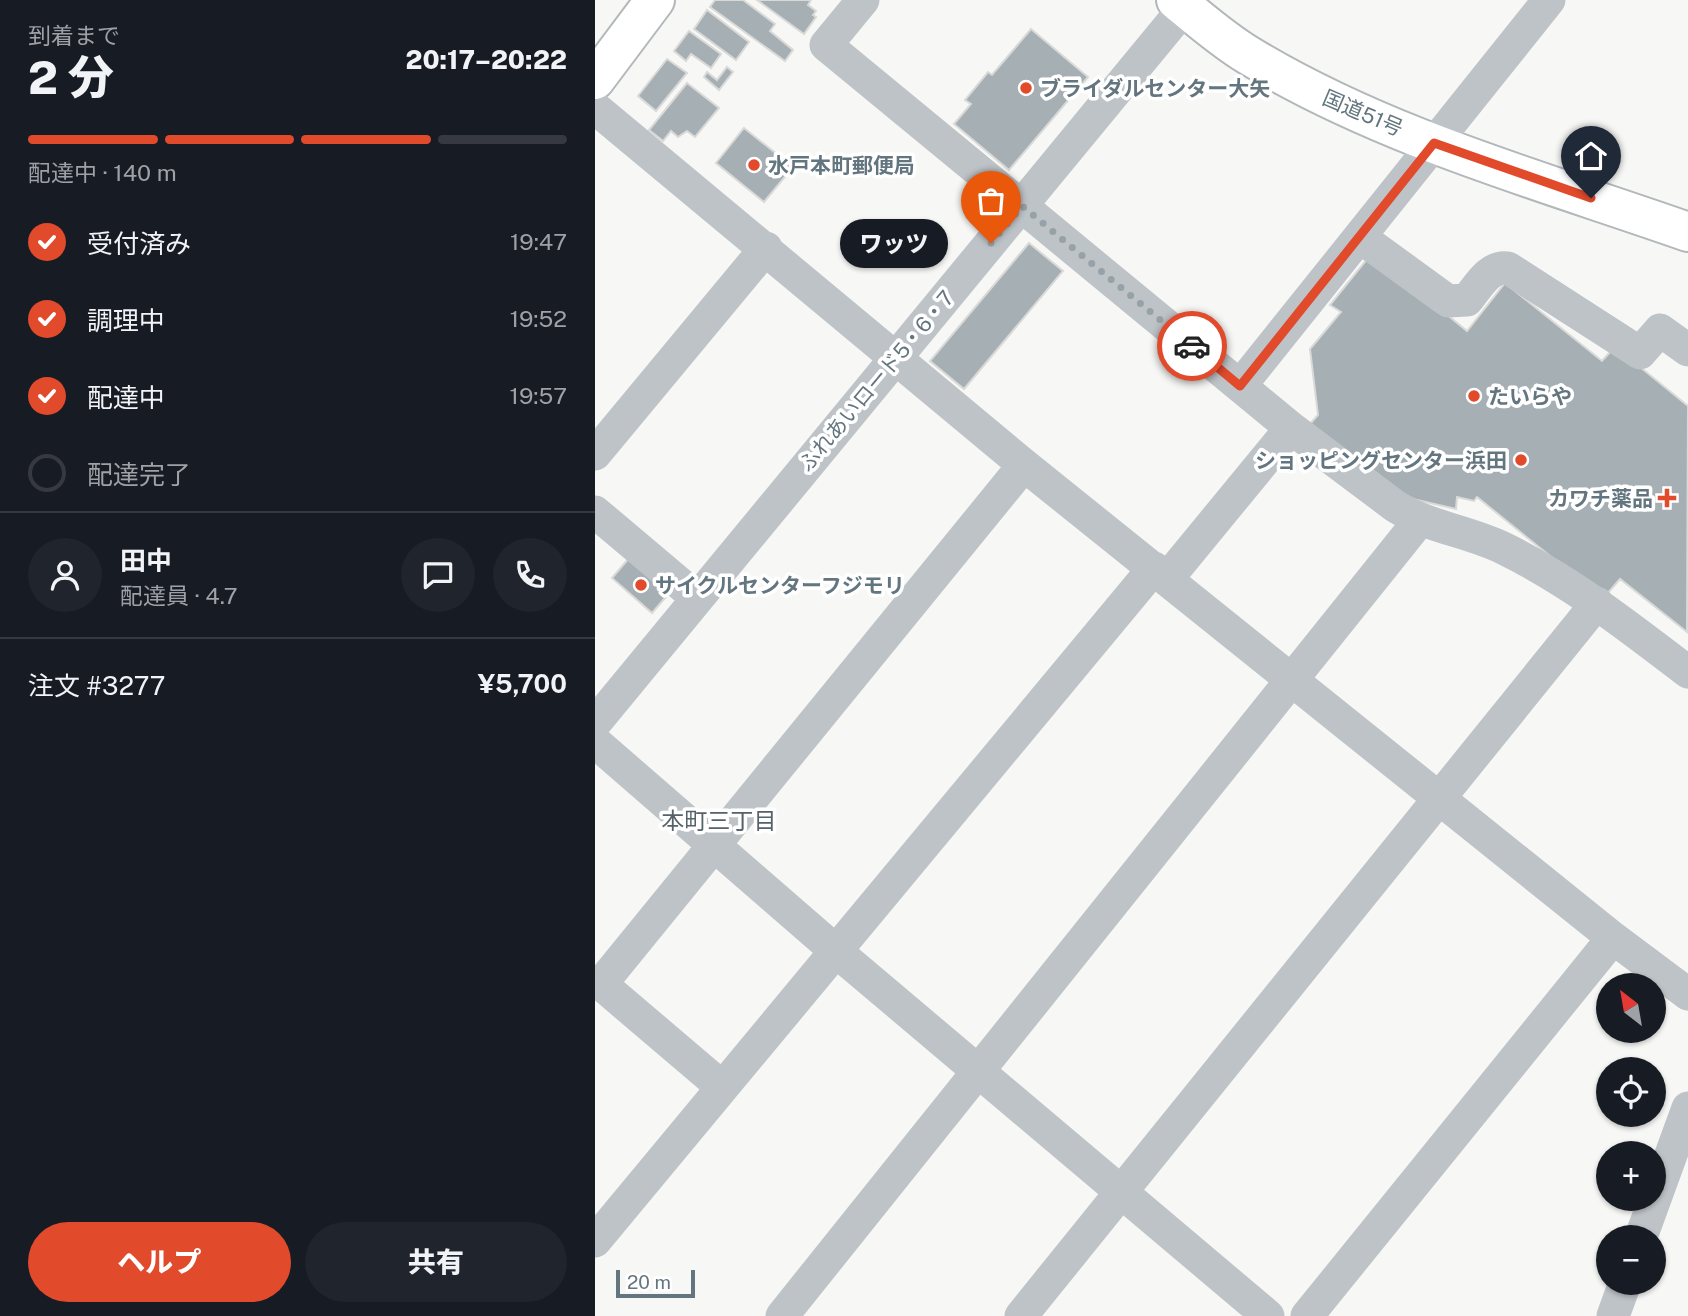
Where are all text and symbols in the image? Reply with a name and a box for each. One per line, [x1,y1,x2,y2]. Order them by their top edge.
text: 到着まで [28,22,120,49]
text: 20:17–20:22 [405,44,567,75]
text: 2 分 [28,50,114,104]
place label: ブライダルセンター大矢 [1040,76,1270,101]
marker: ブライダルセンター大矢 [1018,80,1034,96]
street label: 国道51号 [1319,85,1407,141]
pin [1561,126,1621,198]
icon: home [1572,137,1610,175]
place label: 水戸本町郵便局 [768,153,915,178]
marker: 水戸本町郵便局 [746,157,762,173]
text: 配達中 · 140 m [28,159,177,186]
pin [961,171,1021,243]
icon: bag [972,182,1010,220]
callout: ワッツ [841,218,949,268]
icon: check [28,223,66,261]
text: 受付済み [87,228,191,259]
text: 19:47 [510,228,567,255]
text: ワッツ [860,230,929,257]
street label: ふれあいロード5・6・7 [793,286,959,476]
icon: check [28,300,66,338]
text: 調理中 [87,305,165,336]
text: 19:52 [510,305,567,332]
courier [1157,311,1227,381]
icon: car [1173,327,1211,365]
icon: check [28,377,66,415]
text: 配達中 [87,382,165,413]
text: 19:57 [510,382,567,409]
place label: たいらや [1488,384,1572,409]
marker: たいらや [1466,388,1482,404]
place label: ショッピングセンター浜田 [1255,448,1507,473]
marker: ショッピングセンター浜田 [1513,452,1529,468]
text: 配達完了 [87,459,191,490]
place label: カワチ薬品 [1548,486,1653,511]
marker: カワチ薬品 [1659,490,1675,506]
button: person [28,538,102,612]
button: chat [401,538,475,612]
button: phone [493,538,567,612]
text: 田中 [120,545,172,576]
place label: サイクルセンターフジモリ [655,573,905,598]
marker: サイクルセンターフジモリ [633,577,649,593]
text: 配達員 · 4.7 [120,582,238,609]
text: ¥5,700 [478,668,567,699]
text: 注文 #3277 [28,670,165,701]
district label: 本町三丁目 [662,807,777,834]
north arrow [1596,973,1666,1043]
map controls [1596,973,1666,1295]
button: locate [1596,1057,1666,1127]
button: + [1596,1141,1666,1211]
button: ヘルプ [28,1222,291,1302]
button: 共有 [305,1222,567,1302]
button: − [1596,1225,1666,1295]
scale bar [616,1267,695,1299]
text: 20 m [627,1271,671,1293]

